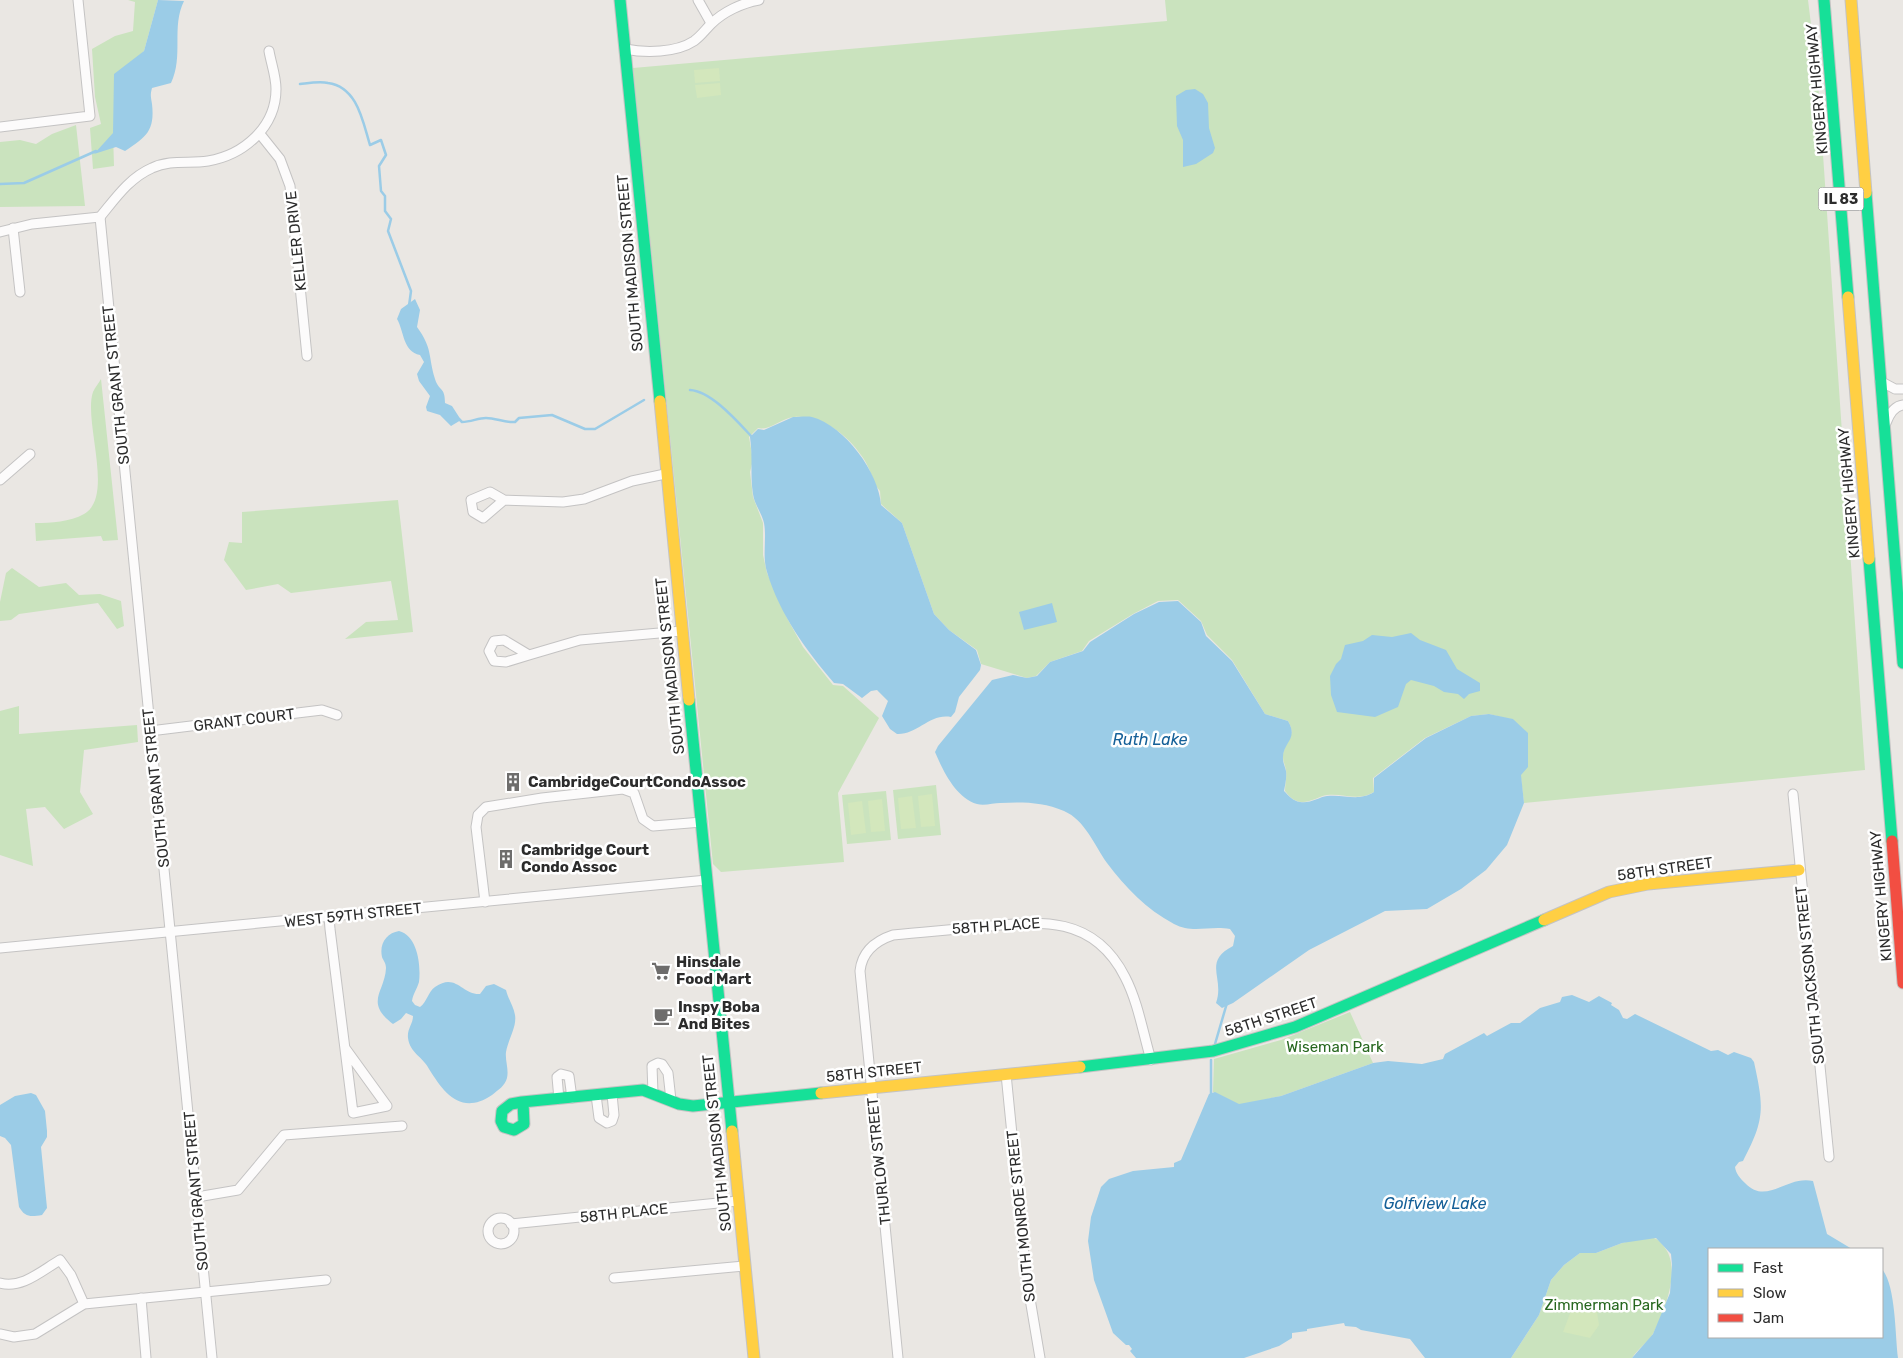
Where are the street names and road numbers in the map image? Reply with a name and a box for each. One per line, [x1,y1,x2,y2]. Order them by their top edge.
street label: KINGERY HIGHWAY [1802,23,1832,155]
street label: SOUTH MADISON STREET [613,173,647,352]
road number: IL 83 [1818,188,1864,210]
street label: KELLER DRIVE [282,190,310,292]
street label: SOUTH GRANT STREET [99,304,133,466]
street label: KINGERY HIGHWAY [1834,427,1864,559]
street label: SOUTH MADISON STREET [652,576,688,755]
street label: GRANT COURT [193,705,296,735]
street label: SOUTH GRANT STREET [139,707,173,869]
street label: KINGERY HIGHWAY [1866,830,1896,962]
street label: 58TH STREET [1616,853,1714,885]
street label: SOUTH JACKSON STREET [1792,885,1828,1065]
street label: WEST 59TH STREET [284,899,423,931]
street label: 58TH PLACE [951,914,1041,938]
street label: 58TH STREET [1223,993,1320,1040]
street label: SOUTH MADISON STREET [699,1053,735,1232]
street label: 58TH STREET [825,1058,923,1086]
street label: THURLOW STREET [863,1096,895,1226]
street label: SOUTH GRANT STREET [180,1110,212,1272]
street label: SOUTH MONROE STREET [1003,1129,1039,1303]
street label: 58TH PLACE [579,1199,669,1227]

